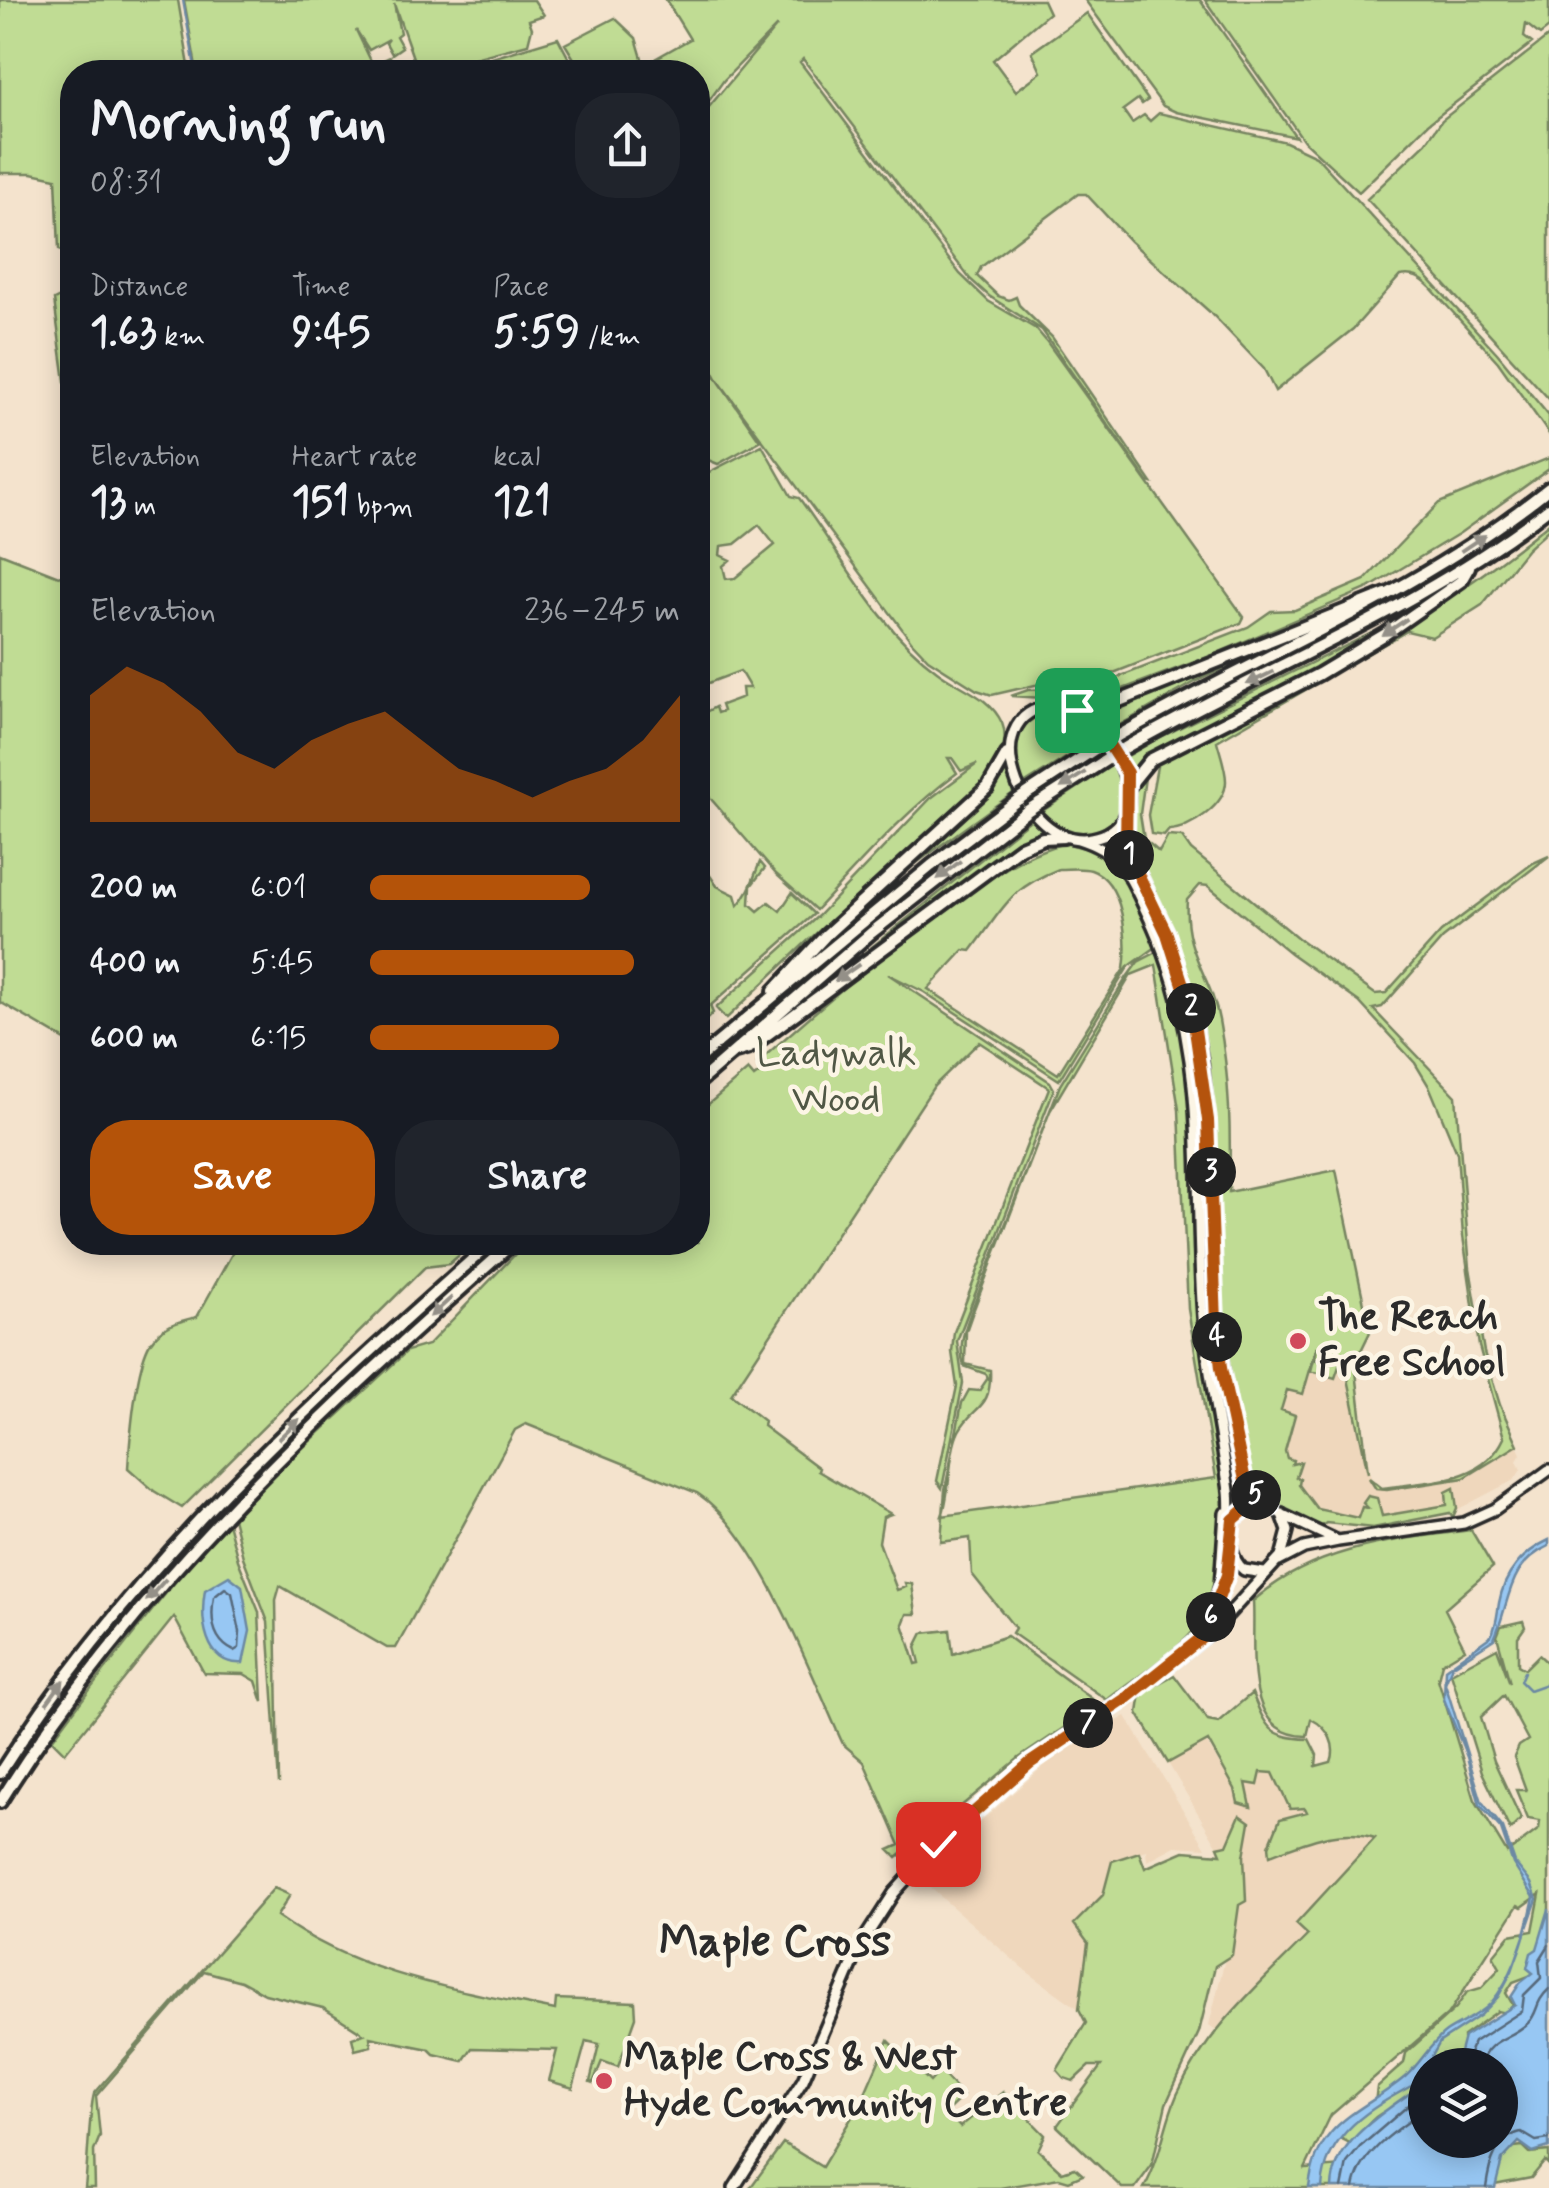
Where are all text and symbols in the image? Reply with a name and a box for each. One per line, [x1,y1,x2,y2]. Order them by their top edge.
text: Morning run [90,88,387,160]
button: share [575,93,680,198]
text: 08:31 [90,162,162,204]
text: Distance [90,269,188,306]
text: Time [292,269,350,306]
text: Pace [493,269,549,306]
text: 1.63 [90,306,157,361]
text: 9:45 [292,306,370,361]
text: 5:59 [493,306,580,361]
text: km [157,319,205,356]
text: /km [580,319,641,356]
text: Elevation [90,439,200,476]
text: Heart rate [292,439,417,476]
text: kcal [493,439,540,476]
text: 13 [90,476,127,531]
text: 151 [292,476,349,531]
text: 121 [493,476,551,531]
text: m [127,489,156,526]
text: bpm [349,489,413,526]
one-way arrow [1460,534,1487,553]
text: Elevation [90,590,216,632]
text: 236–245 m [524,590,680,632]
one-way arrow [1382,617,1409,636]
pin [1035,668,1120,753]
one-way arrow [1245,669,1274,686]
icon: arrive [1050,683,1105,738]
one-way arrow [1060,770,1087,788]
pin: 1 [1104,830,1154,880]
text: 1 [1123,836,1135,873]
one-way arrow [937,859,962,880]
text: 200 m [90,867,177,909]
text: 6:01 [250,867,307,909]
text: 400 m [90,942,180,984]
text: 5:45 [250,942,313,984]
one-way arrow [834,963,860,982]
pin: 2 [1166,983,1216,1033]
text: 2 [1184,989,1198,1026]
text: 600 m [90,1017,178,1059]
text: 6:15 [250,1017,306,1059]
park label: Ladywalk Wood [756,1028,916,1126]
button: Save [90,1120,375,1235]
button: Share [395,1120,680,1235]
pin: 3 [1186,1147,1236,1197]
text: 3 [1205,1153,1217,1190]
place label: The Reach Free School [1318,1292,1505,1390]
one-way arrow [430,1296,454,1319]
pin: 4 [1192,1312,1242,1362]
text: 4 [1209,1318,1225,1355]
marker: The Reach Free School [1287,1330,1309,1352]
one-way arrow [276,1418,300,1441]
pin: 5 [1231,1470,1281,1520]
text: 5 [1248,1476,1264,1513]
one-way arrow [145,1578,168,1602]
pin: 6 [1186,1592,1236,1642]
text: 6 [1204,1598,1218,1635]
one-way arrow [45,1679,64,1705]
pin: 7 [1063,1698,1113,1748]
text: 7 [1080,1704,1097,1741]
pin [896,1802,981,1887]
icon: check [911,1817,966,1872]
district label: Maple Cross [659,1913,891,1972]
place label: Maple Cross & West Hyde Community Centre [624,2032,1068,2130]
map controls [1408,2048,1518,2158]
button: layers [1408,2048,1518,2158]
marker: Maple Cross & West Hyde Community Centre [593,2070,615,2092]

